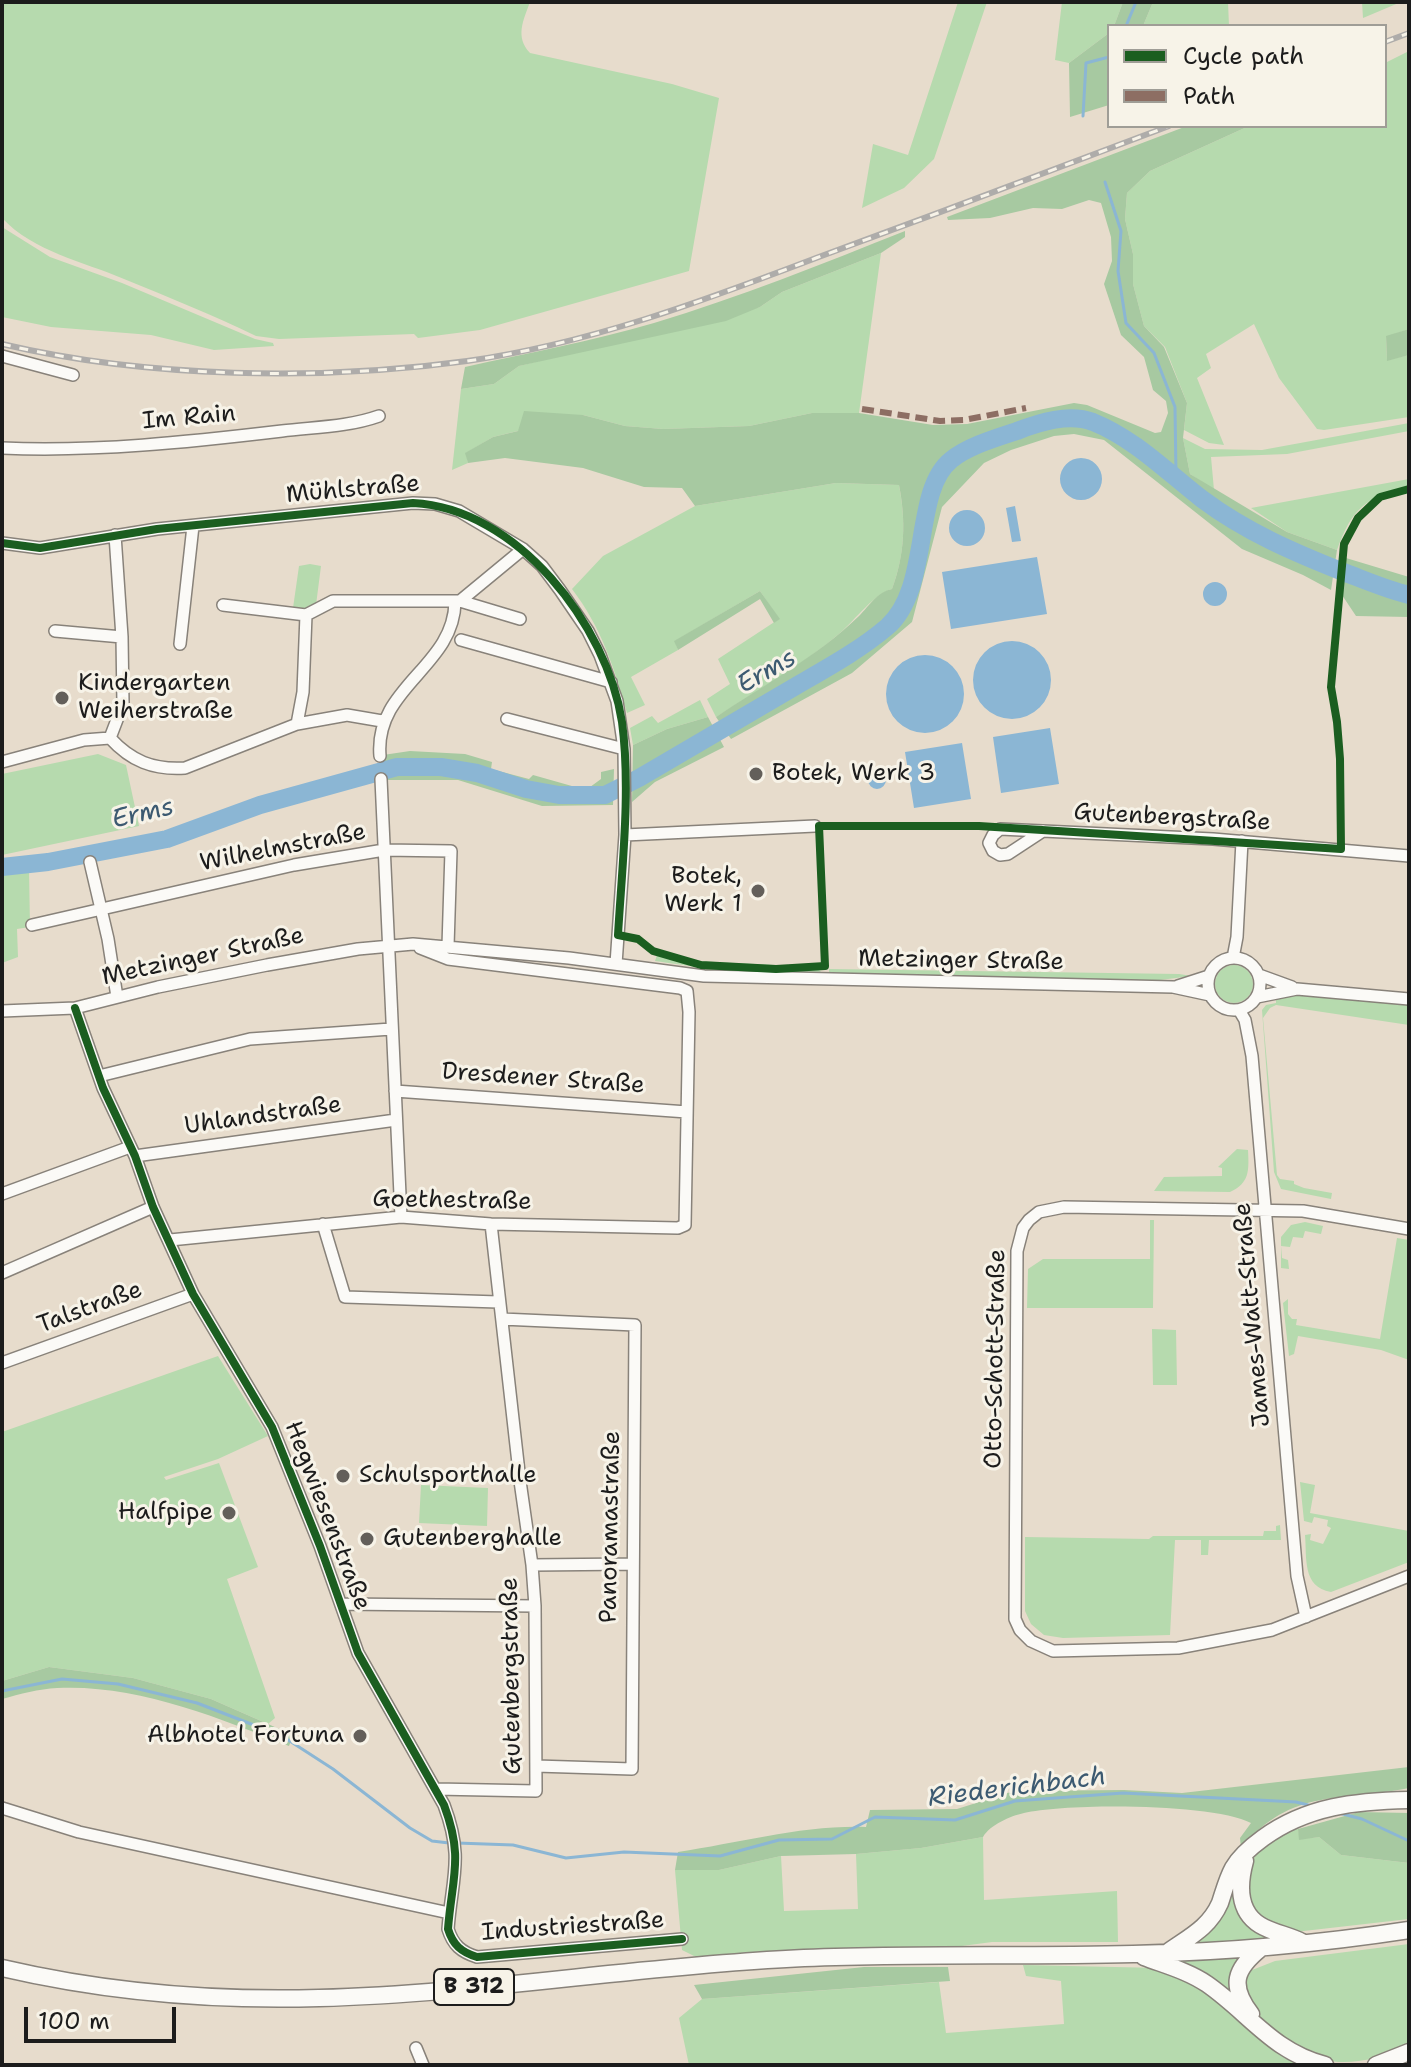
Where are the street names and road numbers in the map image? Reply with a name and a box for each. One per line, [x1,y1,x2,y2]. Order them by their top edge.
street label: Im Rain [141,400,237,436]
street label: Mühlstraße [285,470,421,510]
street label: Gutenbergstraße [1073,798,1271,838]
street label: Wilhelmstraße [198,818,368,878]
street label: Metzinger Straße [99,922,307,992]
street label: Metzinger Straße [858,945,1064,977]
street label: Dresdener Straße [441,1058,645,1100]
street label: Uhlandstraße [183,1091,343,1141]
street label: Goethestraße [372,1185,532,1217]
street label: James-Watt-Straße [1229,1201,1277,1429]
street label: Otto-Schott-Straße [980,1249,1012,1469]
street label: Talstraße [34,1276,146,1340]
street label: Hegwiesenstraße [278,1417,376,1615]
street label: Panoramastraße [595,1431,627,1623]
street label: Gutenbergstraße [496,1577,528,1775]
street label: Industriestraße [481,1906,665,1948]
road number: B 312 [434,1969,514,2005]

